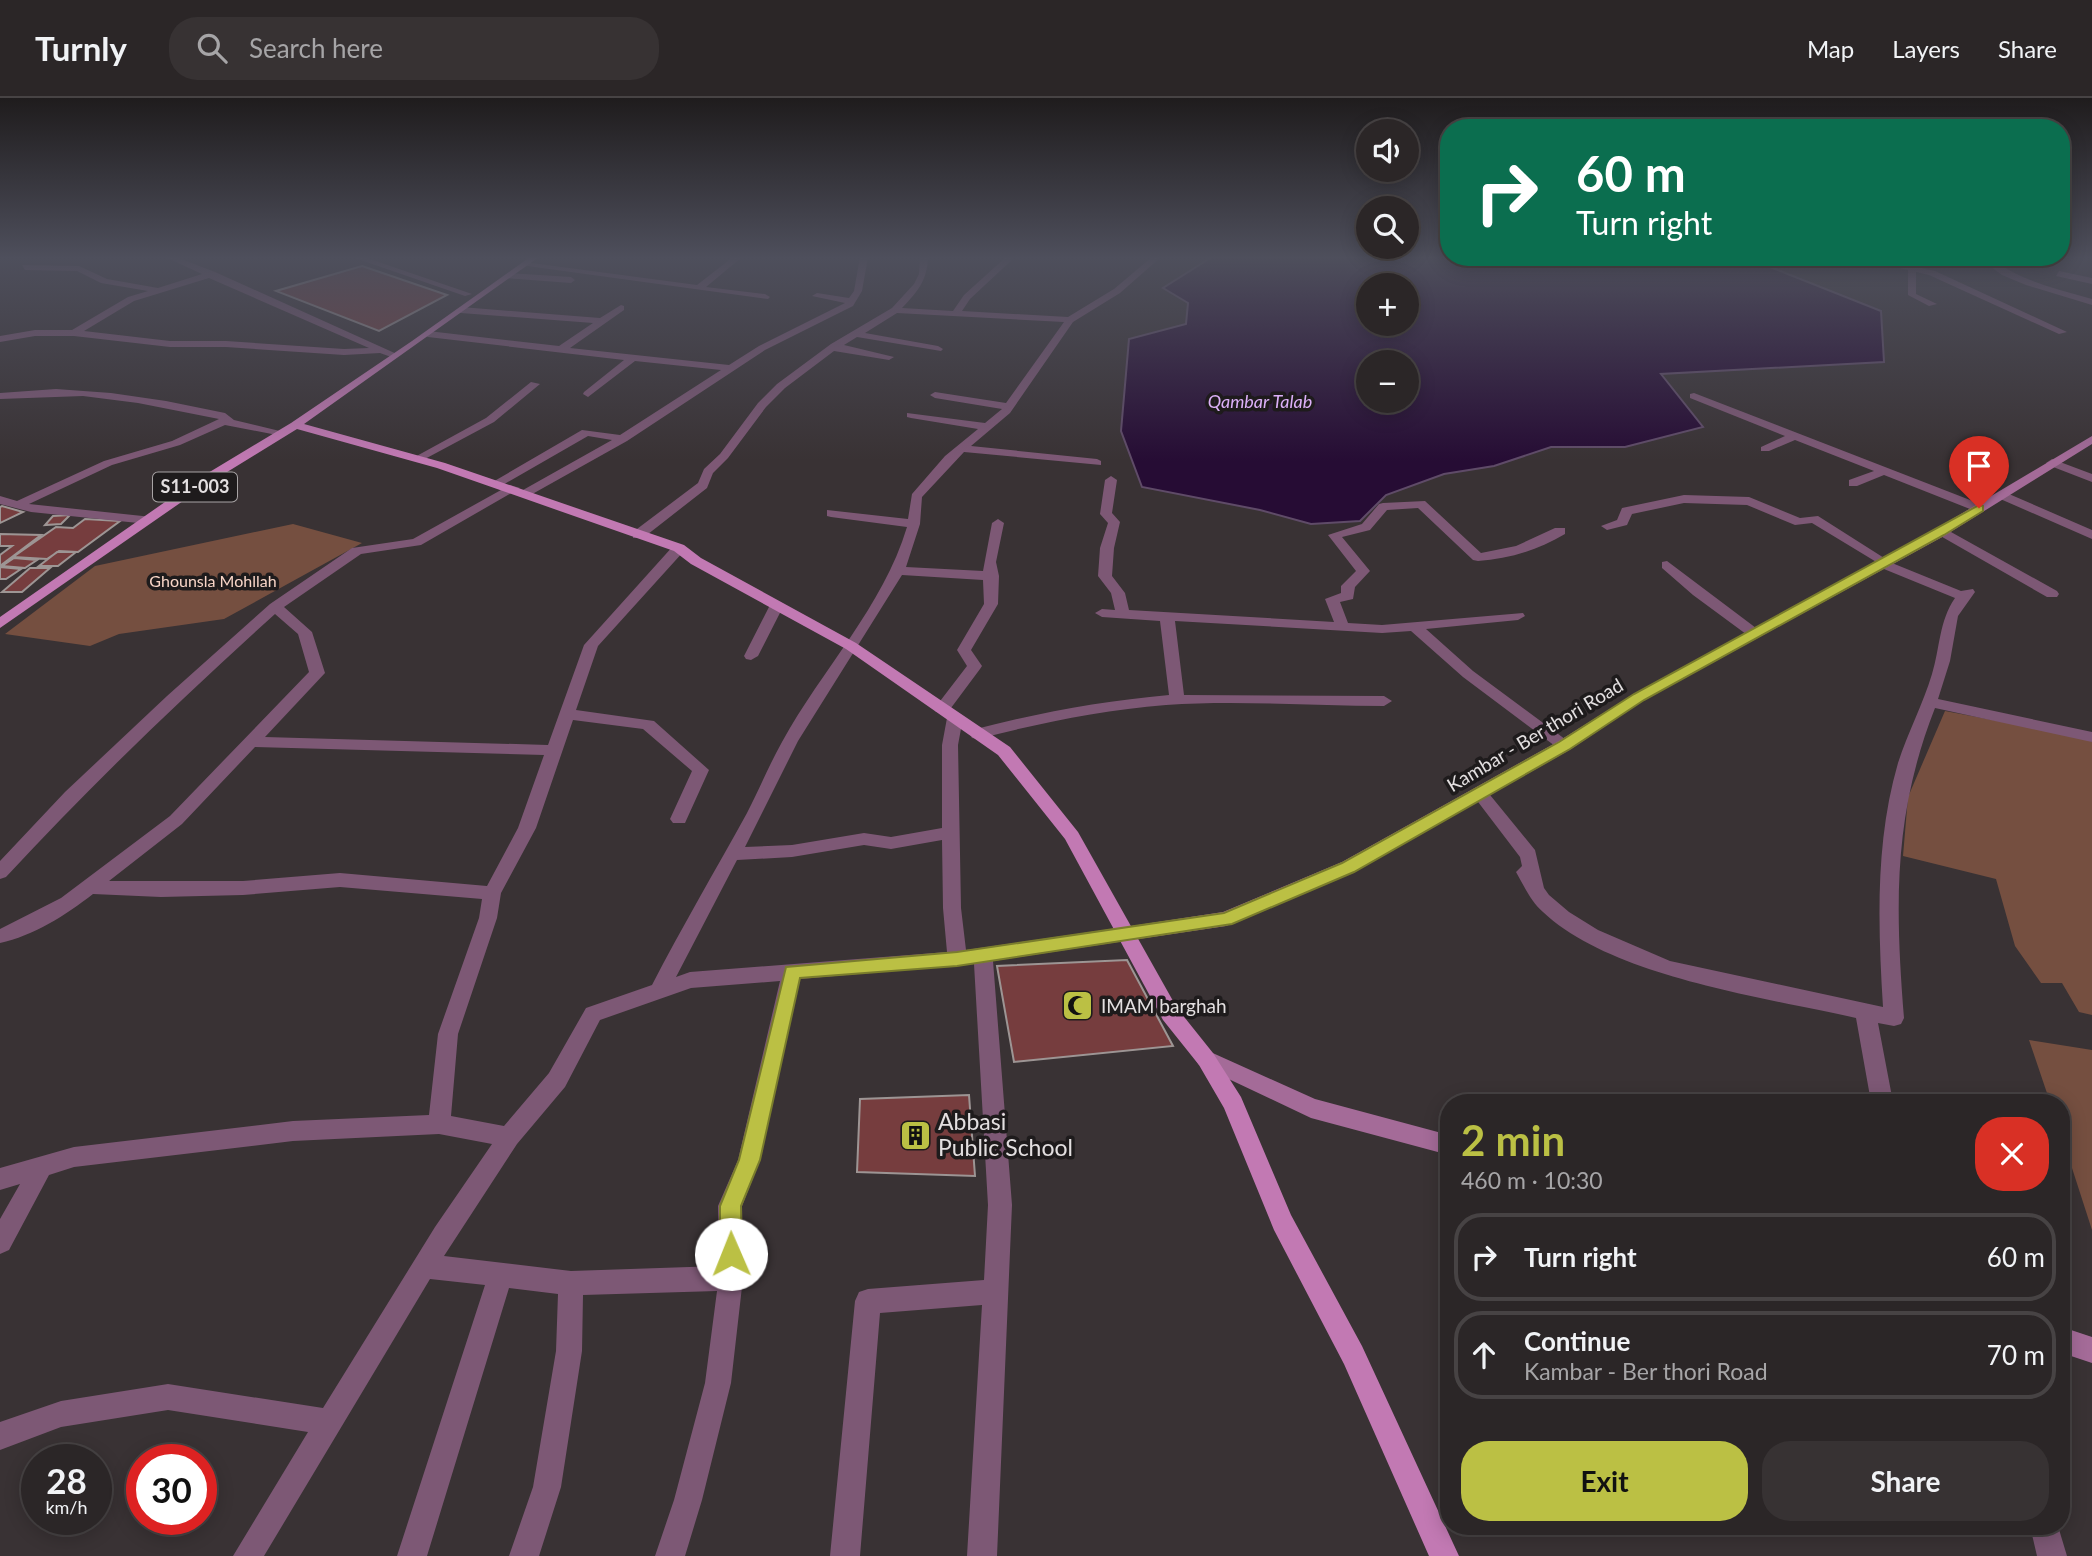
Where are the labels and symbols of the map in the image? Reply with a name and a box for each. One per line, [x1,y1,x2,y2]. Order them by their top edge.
water label: Qambar Talab [1208,390,1312,412]
pin [1949,436,2009,508]
road number: S11-003 [153,472,237,502]
park label: Ghounsla Mohllah [149,571,277,590]
street label: Kambar - Ber thori Road [1443,673,1627,796]
mosque icon: IMAM barghah [1061,989,1095,1023]
place label: IMAM barghah [1101,994,1227,1017]
place label: Abbasi Public School [938,1107,1073,1161]
building icon: Abbasi Public School [898,1118,932,1152]
position arrow [694,1217,768,1291]
speed limit sign: 30 [126,1444,217,1535]

